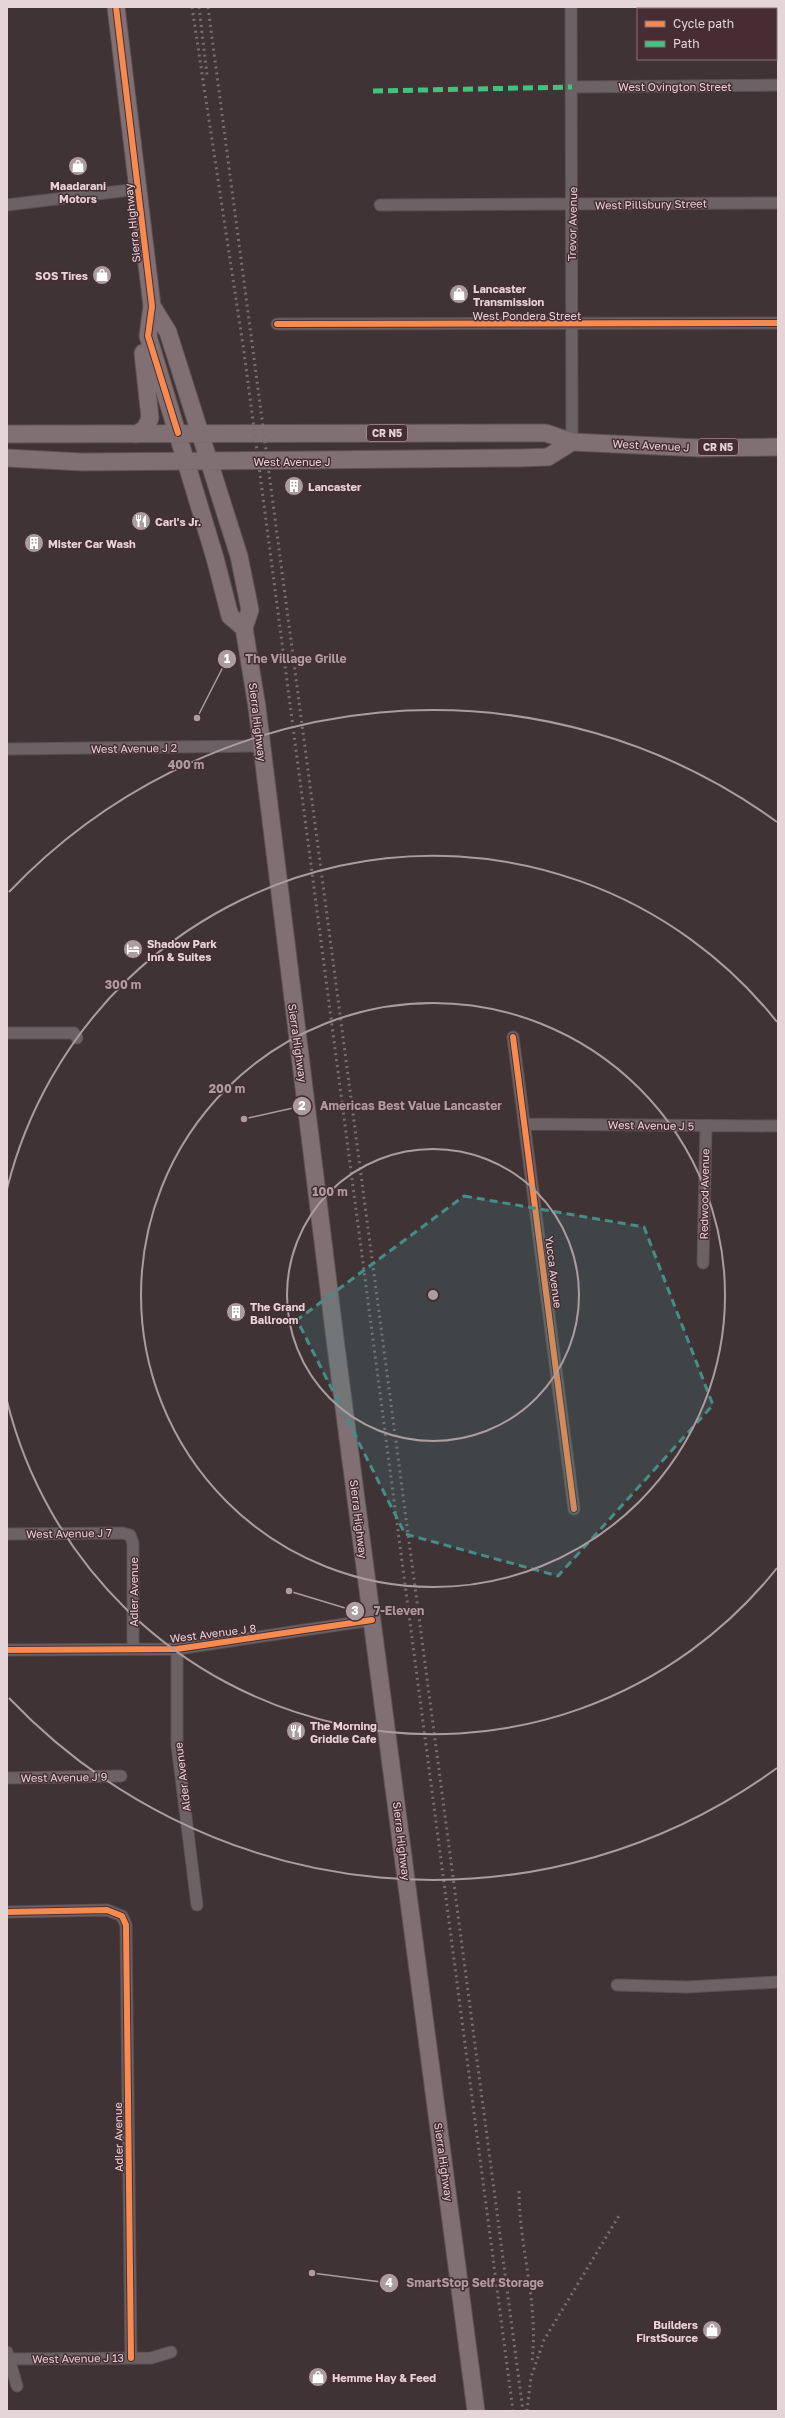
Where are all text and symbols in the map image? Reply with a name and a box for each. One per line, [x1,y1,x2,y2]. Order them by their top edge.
legend [637,8,777,60]
text: Cycle path [673,16,734,31]
text: Path [673,36,700,51]
street label: West Ovington Street [618,80,732,93]
shop icon: Maadarani Motors [67,155,89,177]
place label: Maadarani Motors [50,179,106,205]
street label: Sierra Highway [121,183,143,263]
street label: Trevor Avenue [565,187,579,261]
street label: West Pillsbury Street [595,197,707,211]
shop icon: SOS Tires [91,264,113,286]
place label: SOS Tires [35,269,88,282]
place label: Lancaster Transmission [473,282,545,308]
shop icon: Lancaster Transmission [448,283,470,305]
street label: West Pondera Street [473,309,581,322]
road number: CR N5 [367,425,407,441]
street label: West Avenue J [612,436,690,454]
road number: CR N5 [698,439,738,455]
street label: West Avenue J [253,455,331,468]
building icon: Lancaster [283,475,305,497]
place label: Lancaster [308,480,362,493]
restaurant icon: Carl's Jr. [130,510,152,532]
place label: Carl's Jr. [155,515,201,528]
building icon: Mister Car Wash [23,532,45,554]
place label: Mister Car Wash [48,537,136,550]
callout: The Village Grille [217,647,354,671]
text: 1 [224,651,230,666]
text: The Village Grille [245,651,347,666]
street label: Sierra Highway [247,682,269,762]
street label: West Avenue J 2 [91,741,177,755]
text: 400 m [168,757,204,772]
place label: Shadow Park Inn & Suites [147,937,217,963]
hotel icon: Shadow Park Inn & Suites [122,938,144,960]
text: 300 m [105,977,141,992]
street label: Sierra Highway [286,1003,310,1083]
text: 200 m [209,1081,245,1096]
callout: Americas Best Value Lancaster [292,1094,510,1118]
text: 2 [298,1098,306,1113]
text: Americas Best Value Lancaster [320,1098,502,1113]
street label: West Avenue J 5 [608,1118,694,1132]
street label: Redwood Avenue [697,1148,711,1240]
text: 100 m [312,1184,348,1199]
street label: Yucca Avenue [543,1235,565,1309]
centre of rings [426,1288,440,1302]
place label: The Grand Ballroom [250,1300,305,1326]
building icon: The Grand Ballroom [225,1301,247,1323]
street label: Sierra Highway [348,1479,370,1559]
street label: West Avenue J 7 [26,1526,112,1540]
street label: Adler Avenue [127,1557,140,1627]
callout: 7-Eleven [345,1599,432,1623]
text: 3 [351,1603,359,1618]
text: 7-Eleven [374,1603,424,1618]
street label: West Avenue J 8 [169,1621,257,1645]
place label: The Morning Griddle Cafe [310,1719,377,1745]
restaurant icon: The Morning Griddle Cafe [285,1720,307,1742]
street label: Alder Avenue [171,1742,193,1812]
street label: West Avenue J 9 [21,1770,107,1784]
street label: Sierra Highway [391,1801,413,1881]
street label: Adler Avenue [111,2102,125,2172]
street label: Sierra Highway [432,2122,456,2202]
callout: SmartStop Self Storage [379,2271,552,2295]
text: 4 [385,2275,393,2290]
text: SmartStop Self Storage [406,2275,544,2290]
place label: Builders FirstSource [636,2318,699,2344]
shop icon: Builders FirstSource [701,2319,723,2341]
street label: West Avenue J 13 [32,2351,124,2365]
shop icon: Hemme Hay & Feed [307,2366,329,2388]
place label: Hemme Hay & Feed [332,2371,436,2384]

